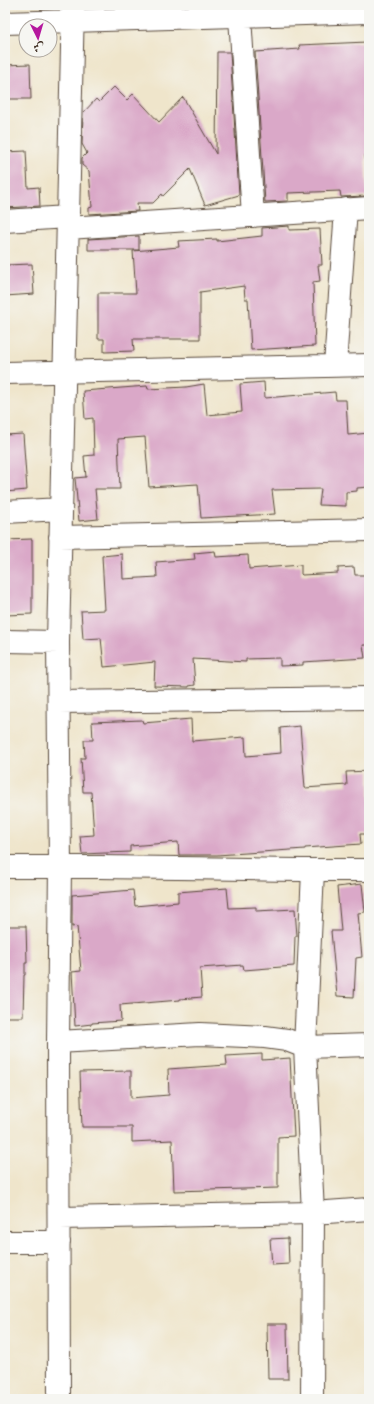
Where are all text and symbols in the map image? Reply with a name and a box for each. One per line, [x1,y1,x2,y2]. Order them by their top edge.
north arrow [18,18,58,58]
text: ش [33,40,45,55]

